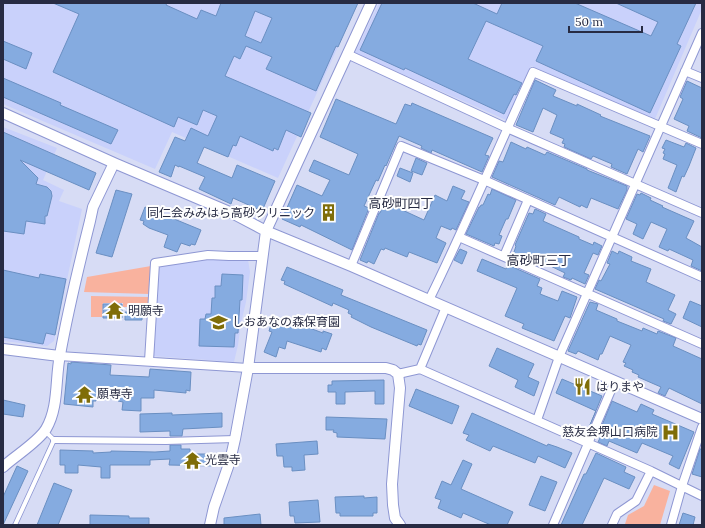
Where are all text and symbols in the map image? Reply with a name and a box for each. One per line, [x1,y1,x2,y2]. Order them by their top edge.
scale bar [569,8,642,34]
text: 50 m [575,14,603,29]
district label: 高砂町四丁 [368,195,434,212]
building icon: 同仁会みみはら高砂クリニック [318,203,338,223]
place label: 同仁会みみはら高砂クリニック [147,205,315,220]
district label: 高砂町三丁 [506,252,572,269]
temple icon: 明願寺 [105,301,125,321]
place label: 明願寺 [128,303,164,318]
school or university icon: しおあなの森保育園 [209,312,229,332]
place label: しおあなの森保育園 [232,314,340,329]
restaurant icon: はりまや [573,377,593,397]
place label: はりまや [596,379,644,394]
temple icon: 願専寺 [74,384,94,404]
place label: 願専寺 [97,386,133,401]
hospital icon: 慈友会堺山口病院 [661,422,681,442]
place label: 慈友会堺山口病院 [562,424,658,439]
temple icon: 光雲寺 [182,450,202,470]
place label: 光雲寺 [205,452,241,467]

